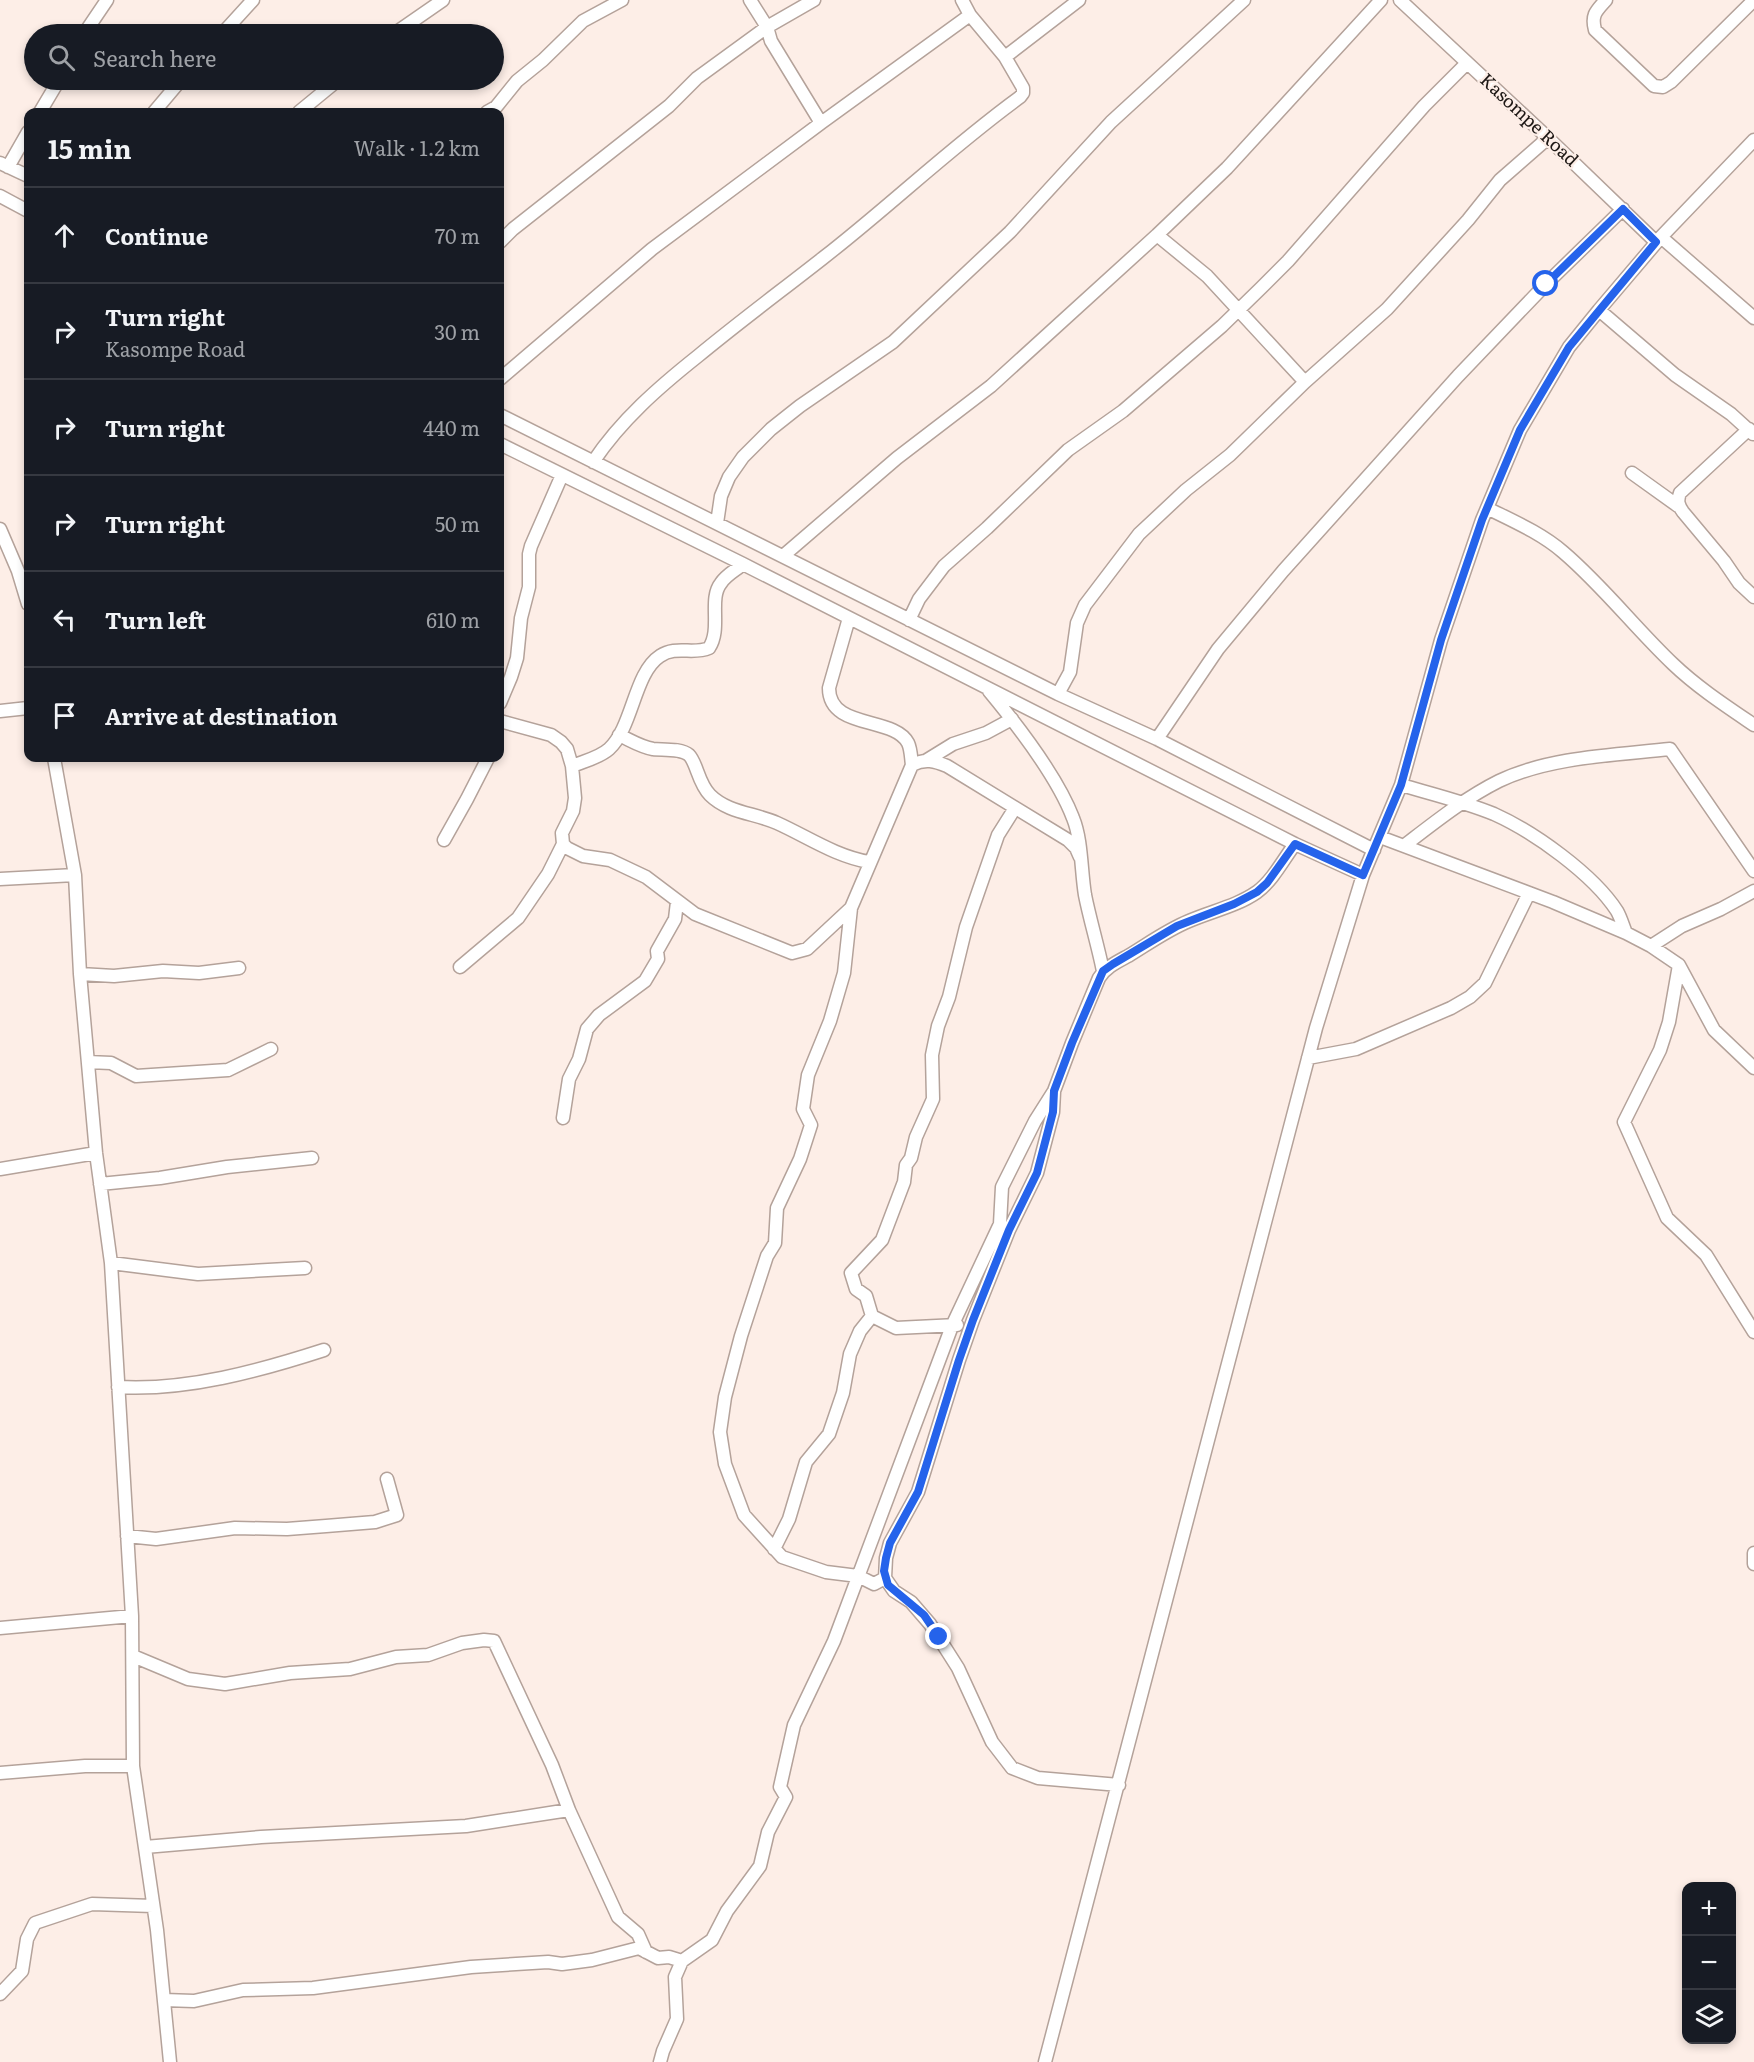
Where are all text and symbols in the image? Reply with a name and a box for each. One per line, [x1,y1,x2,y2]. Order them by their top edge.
search box [24,24,504,90]
icon: search [45,41,78,74]
text: Search here [93,41,216,74]
street label: Kasompe Road [1475,66,1585,172]
text: 15 min [48,128,132,167]
text: Walk · 1.2 km [354,132,480,162]
icon: ahead [48,219,81,252]
text: Continue [105,219,208,252]
text: 70 m [435,220,480,250]
route start [1532,270,1558,296]
text: Turn right [105,300,225,333]
icon: right [48,315,81,348]
text: 30 m [434,316,480,346]
text: Kasompe Road [105,333,245,363]
icon: right [48,411,81,444]
text: Turn right [105,411,225,444]
text: 440 m [423,412,480,442]
icon: right [48,507,81,540]
text: Turn right [105,507,225,540]
text: 50 m [435,508,480,538]
icon: left [48,603,81,636]
text: Turn left [105,603,206,636]
text: 610 m [426,604,480,634]
icon: arrive [48,699,81,732]
text: Arrive at destination [105,699,338,732]
route end [925,1623,951,1649]
map controls [1682,1882,1736,2044]
button: + [1682,1882,1736,1936]
button: − [1682,1936,1736,1990]
button: layers [1682,1990,1736,2044]

